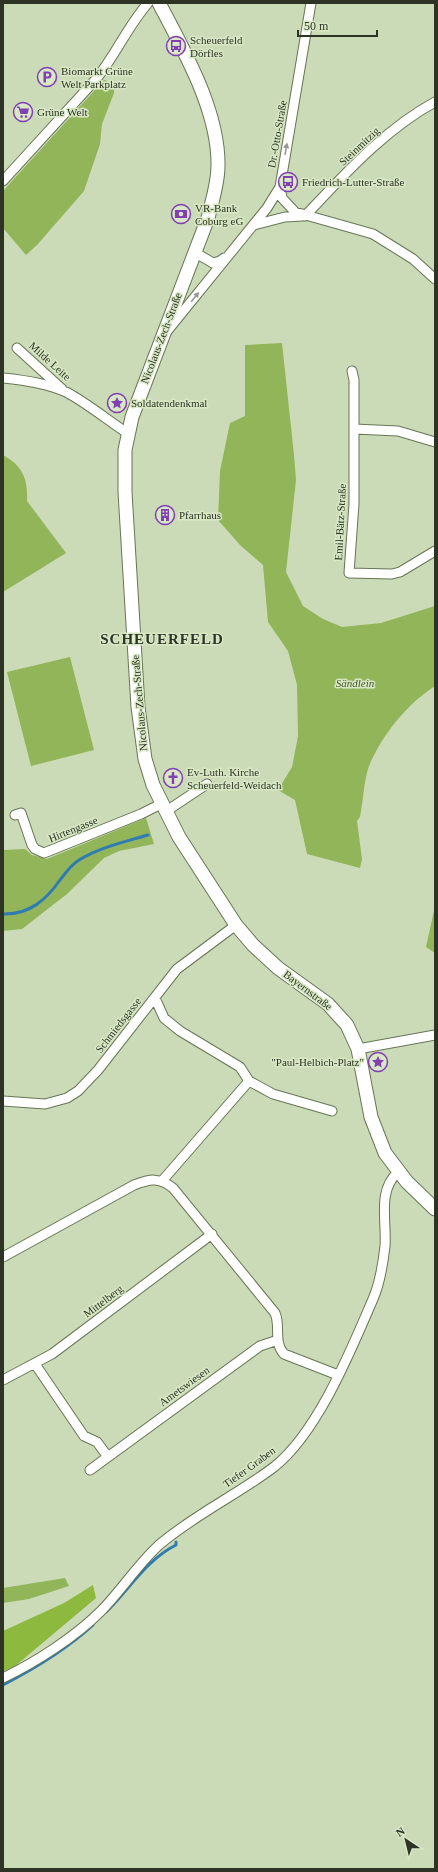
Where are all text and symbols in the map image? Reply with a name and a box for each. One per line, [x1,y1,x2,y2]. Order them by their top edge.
scale bar [298,12,377,38]
text: 50 m [304,19,329,33]
place label: Scheuerfeld Dörfles [190,34,243,59]
bus stop icon: Scheuerfeld Dörfles [165,35,187,57]
place label: Biomarkt Grüne Welt Parkplatz [61,65,133,90]
parking icon: Biomarkt Grüne Welt Parkplatz [36,66,58,88]
street label: Dr.-Otto-Straße [265,99,289,169]
supermarket icon: Grüne Welt [12,101,34,123]
place label: Grüne Welt [37,106,88,118]
street label: Steinmitzig [336,124,382,168]
one-way arrow [284,142,290,155]
bus stop icon: Friedrich-Lutter-Straße [277,171,299,193]
place label: Friedrich-Lutter-Straße [302,176,405,188]
place label: VR-Bank Coburg eG [195,202,243,227]
bank icon: VR-Bank Coburg eG [170,203,192,225]
street label: Nicolaus-Zech-Straße [138,291,184,385]
one-way arrow [190,291,199,302]
street label: Milde Leite [27,339,73,383]
place icon: Soldatendenkmal [106,392,128,414]
place label: Soldatendenkmal [131,397,207,409]
street label: Emil-Bätz-Straße [332,483,348,561]
building icon: Pfarrhaus [154,504,176,526]
place label: Pfarrhaus [179,509,221,521]
district label: SCHEUERFELD [100,631,224,647]
street label: Nicolaus-Zech-Straße [129,654,149,752]
park label: Sändlein [336,677,375,689]
place label: Ev-Luth. Kirche Scheuerfeld-Weidach [187,766,282,791]
church icon: Ev-Luth. Kirche Scheuerfeld-Weidach [162,767,184,789]
street label: Hirtengasse [47,814,99,844]
street label: Bayernstraße [281,968,335,1012]
street label: Schmiedsgasse [93,995,143,1055]
place icon: "Paul-Helbich-Platz" [367,1051,389,1073]
place label: "Paul-Helbich-Platz" [271,1056,364,1068]
street label: Mittelberg [81,1282,125,1320]
street label: Ametswiesen [156,1363,212,1408]
street label: Tiefer Graben [221,1444,278,1490]
north arrow [386,1820,426,1860]
text: N [394,1825,407,1839]

